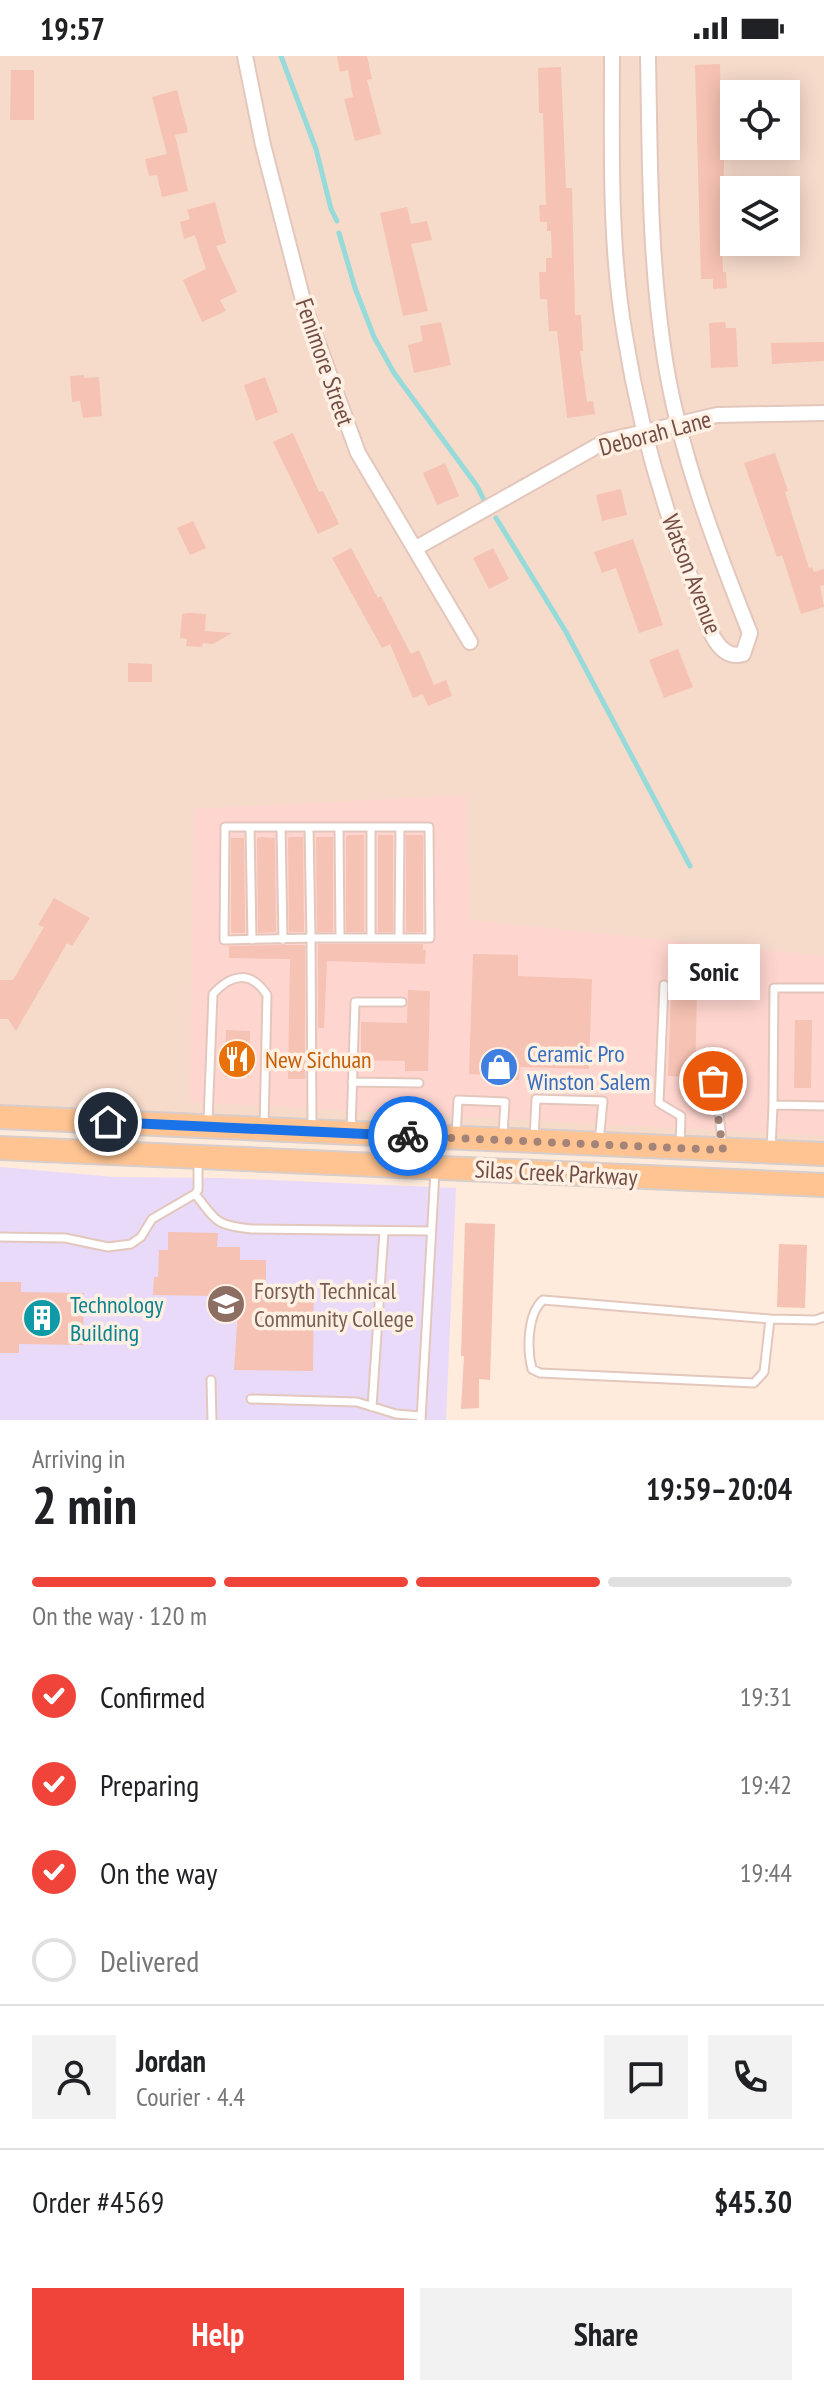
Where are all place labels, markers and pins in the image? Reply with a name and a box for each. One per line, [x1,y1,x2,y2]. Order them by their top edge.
callout: Sonic [667,945,759,1001]
restaurant icon: New Sichuan [216,1038,258,1080]
place label: Ceramic Pro Winston Salem [527,1038,650,1097]
place label: New Sichuan [265,1044,372,1075]
shop icon: Ceramic Pro Winston Salem [478,1046,520,1088]
pin [679,1047,747,1115]
pin [74,1088,142,1156]
place label: Forsyth Technical Community College [254,1275,414,1334]
school or university icon: Forsyth Technical Community College [205,1283,247,1325]
place label: Technology Building [70,1289,163,1348]
building icon: Technology Building [21,1297,63,1339]

